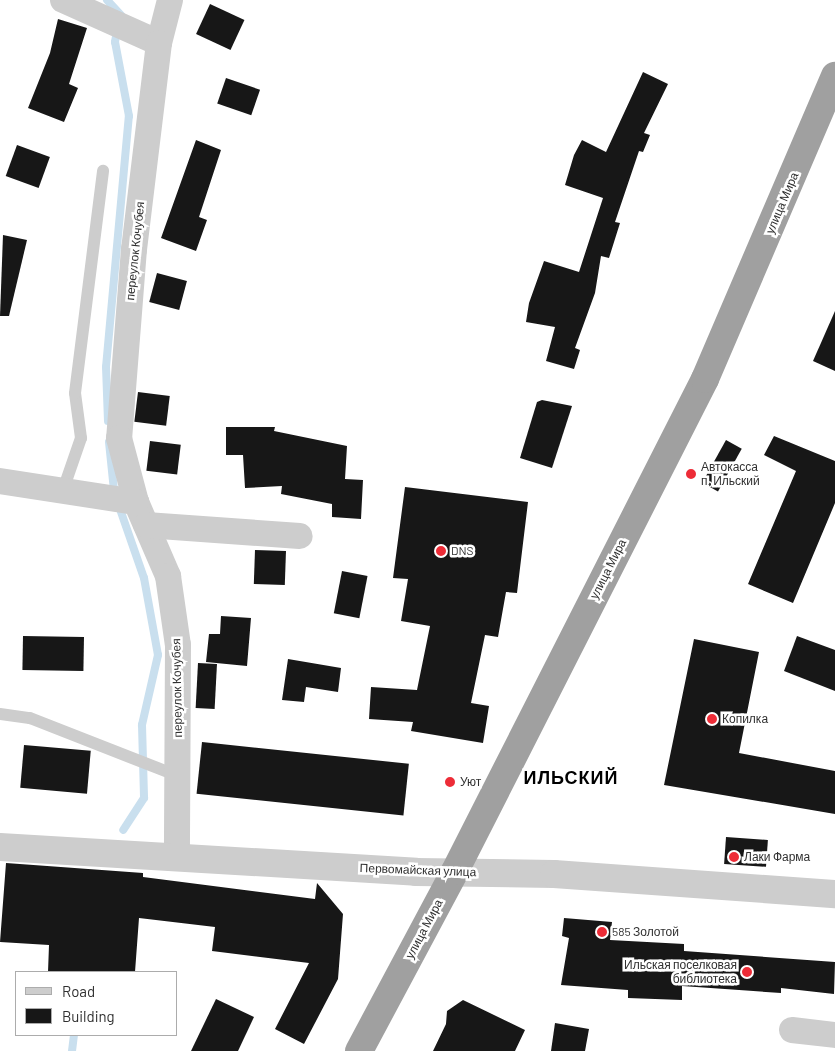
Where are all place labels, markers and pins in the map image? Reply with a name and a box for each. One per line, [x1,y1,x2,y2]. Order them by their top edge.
place label: Автокасса п. Ильский [701,460,760,488]
marker: Автокасса п. Ильский [685,468,697,480]
place label: DNS [451,544,474,558]
marker: DNS [435,545,447,557]
place label: Копилка [722,712,768,726]
marker: Копилка [706,713,718,725]
place label: Уют [460,775,481,789]
marker: Уют [444,776,456,788]
place label: Лаки Фарма [744,850,810,864]
marker: Лаки Фарма [728,851,740,863]
place label: 585 Золотой [612,925,679,939]
marker: 585 Золотой [596,926,608,938]
place label: Ильская поселковая библиотека [624,958,737,986]
marker: Ильская поселковая библиотека [741,966,753,978]

